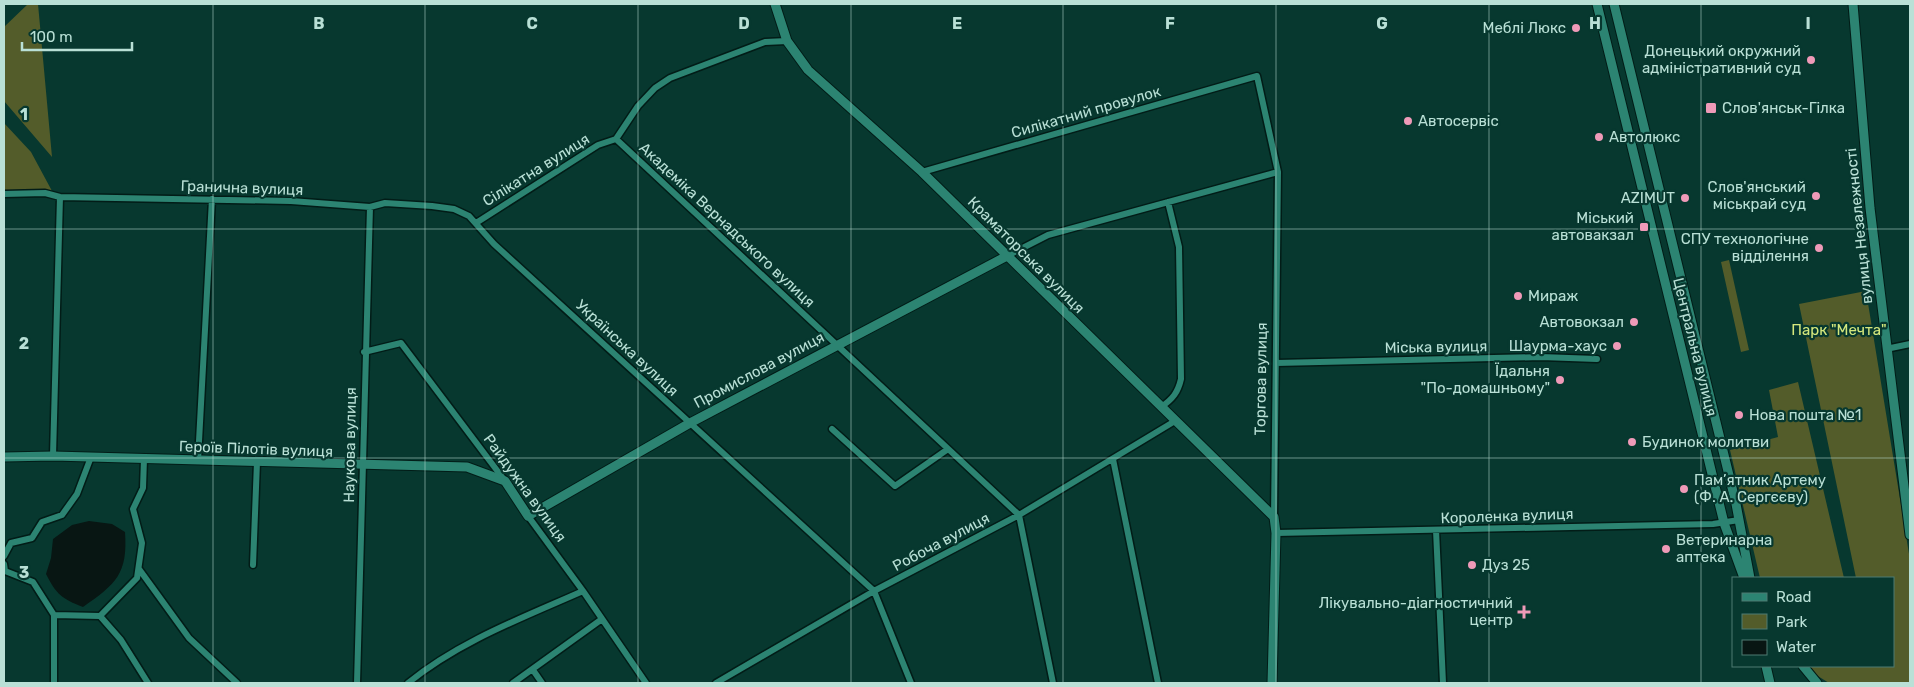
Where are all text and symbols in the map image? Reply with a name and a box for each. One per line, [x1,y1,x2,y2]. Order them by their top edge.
text: B [313,14,325,33]
text: C [526,14,538,33]
text: D [738,14,750,33]
text: E [952,14,962,33]
text: F [1165,14,1175,33]
text: G [1376,14,1388,33]
text: H [1589,14,1601,33]
text: I [1805,14,1811,33]
place label: Меблі Люкс [1482,19,1566,37]
scale bar [22,20,132,52]
marker: Меблі Люкс [1570,22,1582,34]
text: 100 m [30,28,72,46]
place label: Донецький окружний адміністративний суд [1642,42,1801,77]
marker: Донецький окружний адміністративний суд [1805,54,1817,66]
street label: Силікатний провулок [1009,82,1163,142]
place label: Слов'янськ-Гілка [1722,99,1845,117]
marker: Слов'янськ-Гілка [1704,101,1718,115]
text: 1 [20,105,28,124]
place label: Автосервіс [1418,112,1499,130]
marker: Автосервіс [1402,115,1414,127]
place label: Автолюкс [1609,128,1680,146]
street label: Сілікатна вулиця [479,130,593,210]
marker: Автолюкс [1593,131,1605,143]
street label: Академіка Вернадського вулиця [635,139,819,311]
street label: вулиця Незалежності [1842,147,1876,305]
street label: Гранична вулиця [180,177,304,199]
place label: Слов'янський міськрай суд [1708,178,1806,213]
place label: AZIMUT [1621,189,1675,207]
marker: Слов'янський міськрай суд [1810,190,1822,202]
marker: AZIMUT [1679,192,1691,204]
street label: Краматорська вулиця [964,193,1088,317]
place label: Міський автовакзал [1552,209,1634,244]
marker: Міський автовакзал [1638,221,1650,233]
place label: СПУ технологічне відділення [1681,230,1809,265]
marker: СПУ технологічне відділення [1813,242,1825,254]
street label: Центральна вулиця [1669,276,1721,418]
place label: Мираж [1528,287,1578,305]
marker: Мираж [1512,290,1524,302]
street label: Українська вулиця [572,296,682,400]
place label: Автовокзал [1540,313,1624,331]
marker: Автовокзал [1628,316,1640,328]
park label: Парк "Мечта" [1791,321,1887,339]
street label: Торгова вулиця [1251,322,1271,436]
street label: Промислова вулиця [691,328,827,412]
text: 2 [19,334,29,353]
street label: Міська вулиця [1384,337,1488,357]
place label: Шаурма-хаус [1509,337,1607,355]
marker: Шаурма-хаус [1611,340,1623,352]
place label: Їдальня "По-домашньому" [1421,362,1550,397]
marker: Їдальня "По-домашньому" [1554,374,1566,386]
street label: Наукова вулиця [340,387,360,503]
place label: Нова пошта №1 [1749,406,1861,424]
marker: Нова пошта №1 [1733,409,1745,421]
street label: Райдужна вулиця [480,431,570,545]
place label: Будинок молитви [1642,433,1769,451]
marker: Будинок молитви [1626,436,1638,448]
street label: Героїв Пілотів вулиця [179,437,333,461]
place label: Пам’ятник Артему (Ф. А. Сергєєву) [1694,471,1826,506]
marker: Пам’ятник Артему (Ф. А. Сергєєву) [1678,483,1690,495]
street label: Короленка вулиця [1440,505,1574,527]
street label: Робоча вулиця [889,509,993,575]
place label: Ветеринарна аптека [1676,531,1772,566]
marker: Ветеринарна аптека [1660,543,1672,555]
place label: Дуз 25 [1482,556,1530,574]
marker: Дуз 25 [1466,559,1478,571]
text: 3 [19,563,29,582]
legend [1732,577,1894,667]
text: Road [1776,588,1812,606]
place label: Лікувально-діагностичний центр [1319,594,1513,629]
marker: Лікувально-діагностичний центр [1517,605,1531,619]
text: Park [1776,613,1807,631]
text: Water [1776,638,1816,656]

